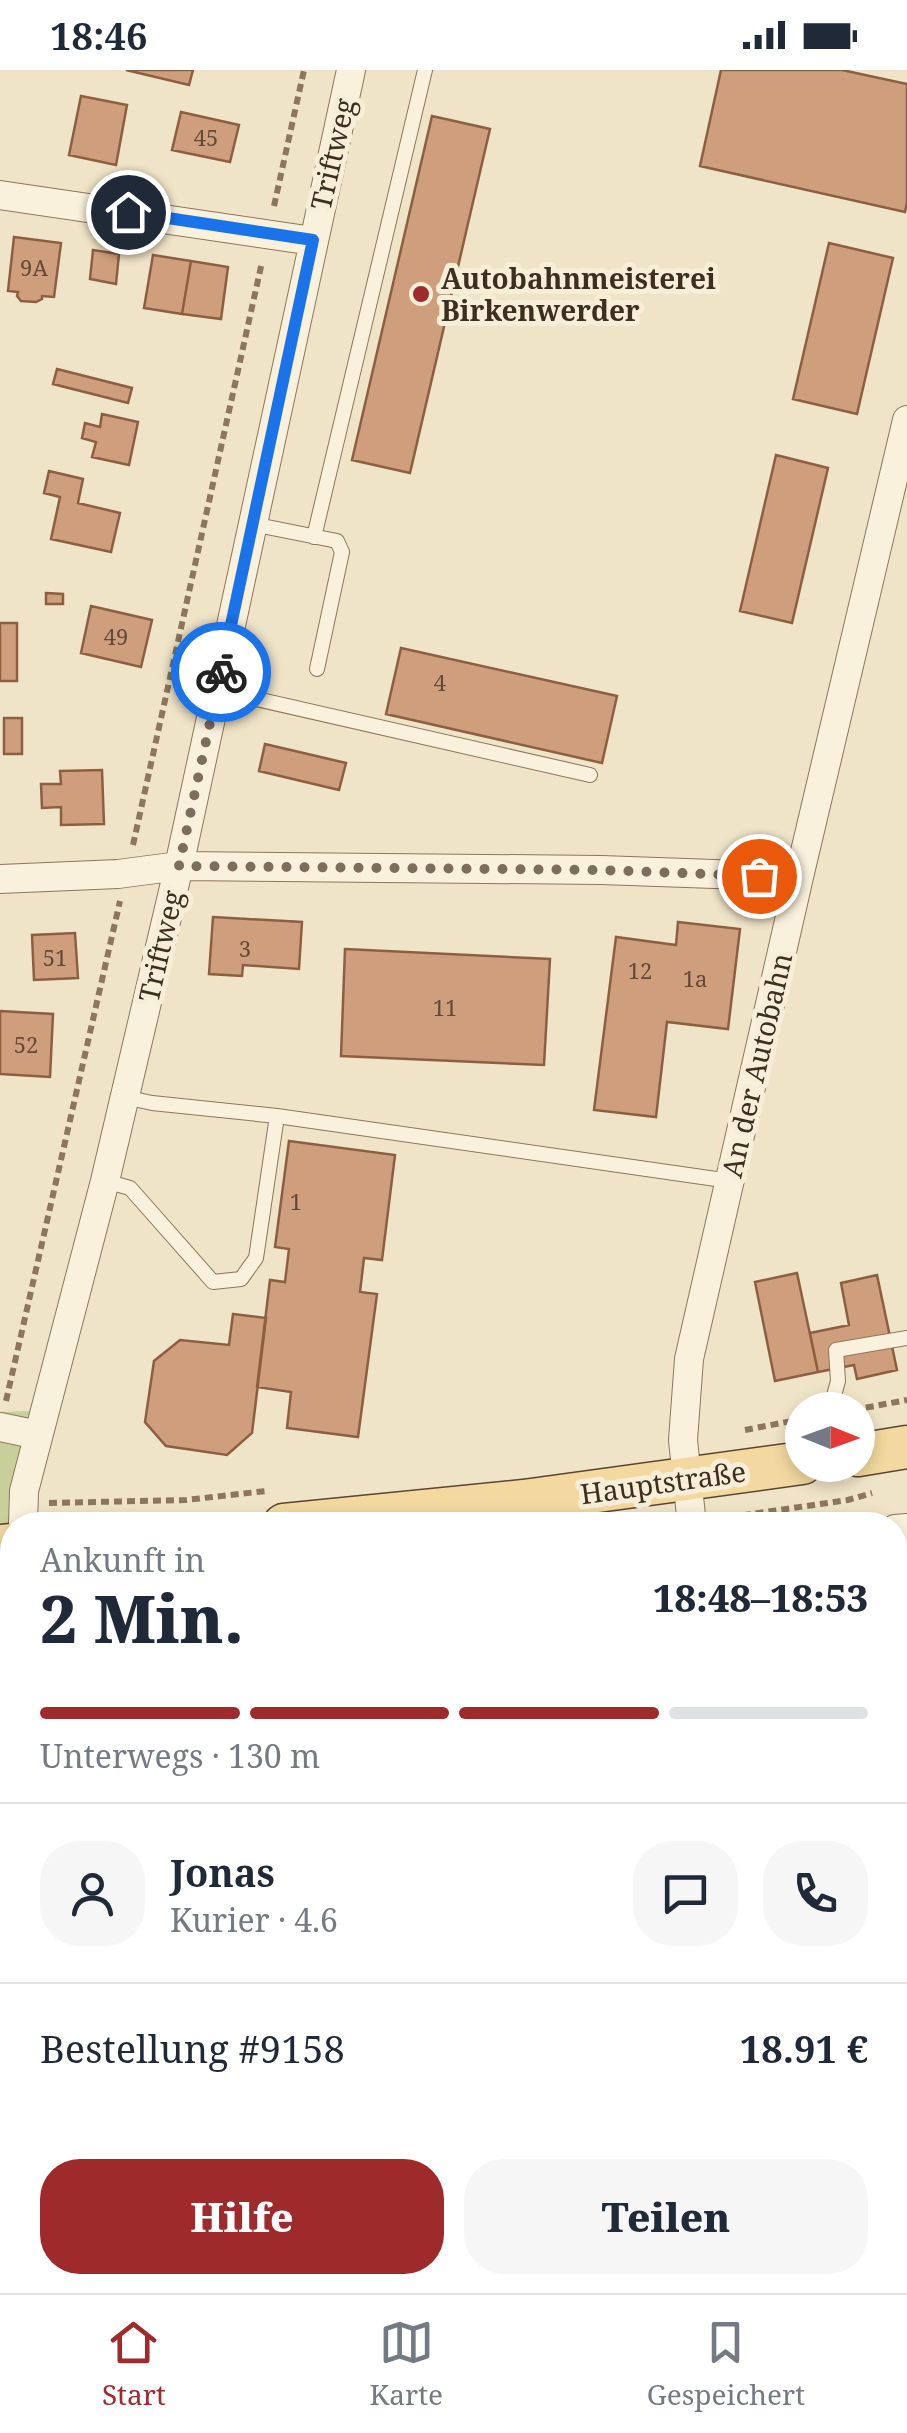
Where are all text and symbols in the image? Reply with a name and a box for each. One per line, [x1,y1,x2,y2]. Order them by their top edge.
text: 18:46 [50,9,147,61]
street label: Triftweg [301,94,363,214]
house number: 45 [194,122,218,152]
pin [86,170,171,255]
icon: home [101,185,156,240]
house number: 9A [20,252,48,282]
place label: Autobahnmeisterei Birkenwerder [441,259,716,329]
marker: Autobahnmeisterei Birkenwerder [410,283,432,305]
house number: 49 [104,621,128,651]
courier [171,622,271,722]
icon: bike [194,645,249,700]
house number: 4 [434,667,446,697]
pin [717,834,802,919]
icon: bag [732,849,787,904]
street label: Triftweg [129,886,191,1006]
house number: 3 [239,933,251,963]
house number: 51 [43,942,67,972]
street label: An der Autobahn [712,949,800,1181]
house number: 12 [628,955,652,985]
house number: 1a [683,963,707,993]
house number: 11 [433,992,457,1022]
house number: 52 [14,1029,38,1059]
house number: 1 [290,1186,302,1216]
north arrow [785,1392,875,1482]
map controls [785,1392,875,1482]
street label: Hauptstraße [578,1452,748,1512]
text: Ankunft in [40,1538,205,1581]
text: 18:48–18:53 [653,1571,868,1623]
text: 2 Min. [40,1574,244,1662]
text: Unterwegs · 130 m [40,1734,320,1777]
button: person [40,1841,145,1946]
button: chat [633,1841,738,1946]
button: phone [763,1841,868,1946]
text: Jonas [170,1846,275,1898]
text: Kurier · 4.6 [170,1898,338,1941]
text: Bestellung #9158 [40,2022,345,2074]
text: 18.91 € [740,2022,868,2074]
button: Hilfe [40,2159,444,2274]
button: Teilen [464,2159,868,2274]
tab: Start [102,2315,166,2413]
tab: Karte [370,2315,443,2413]
tab: Gespeichert [647,2315,805,2413]

